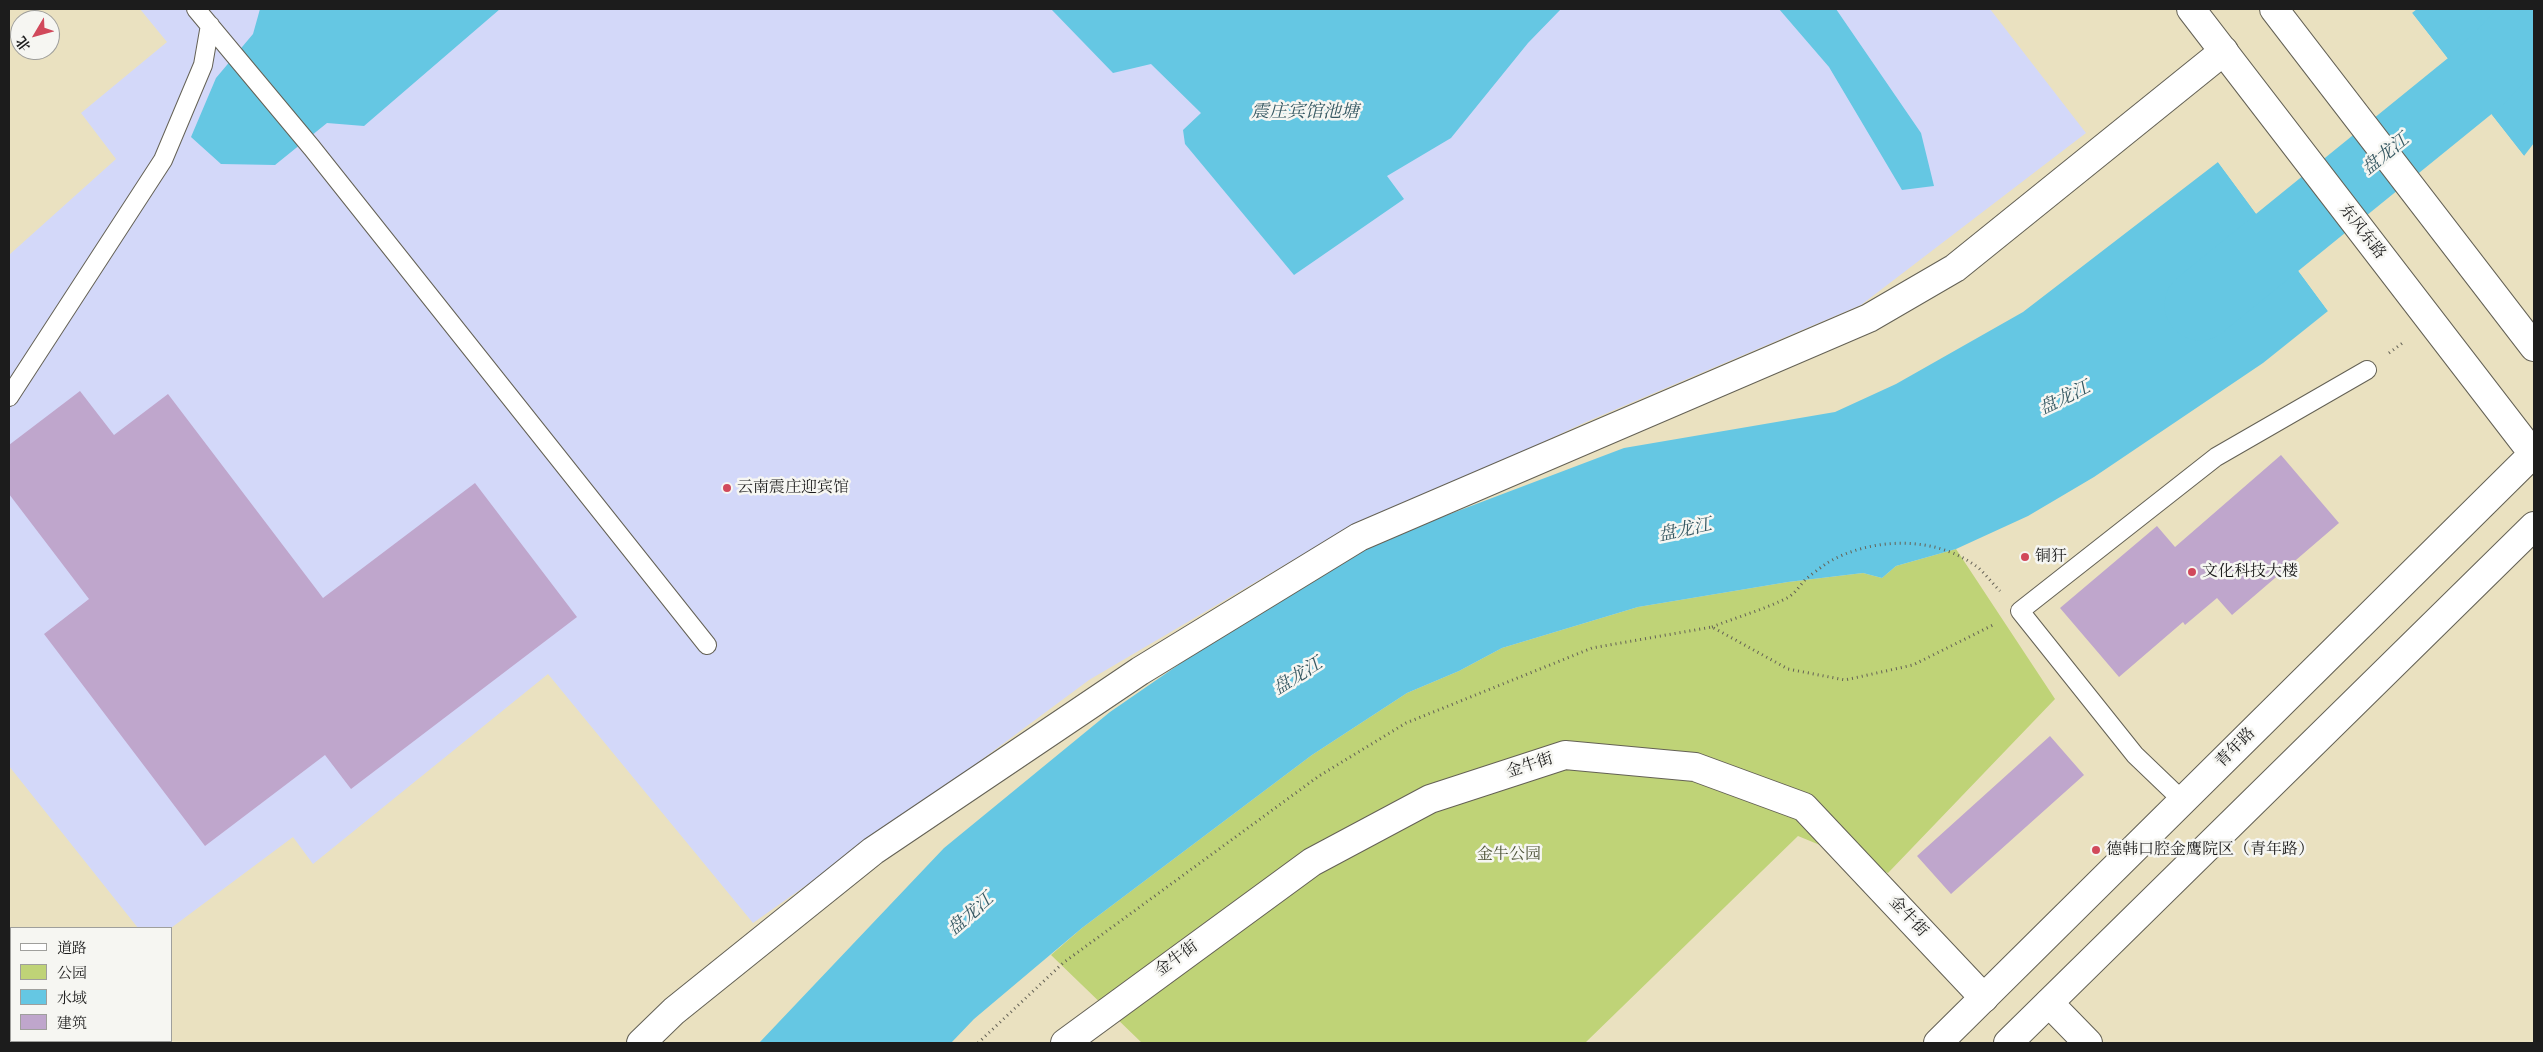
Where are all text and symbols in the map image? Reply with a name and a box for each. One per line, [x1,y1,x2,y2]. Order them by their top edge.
north arrow [10,10,60,60]
text: 北 [12,32,35,54]
water label: 震庄宾馆池塘 [1251,102,1359,124]
water label: 盘龙江 [2358,130,2414,180]
street label: 东风东路 [2335,201,2389,263]
water label: 盘龙江 [2036,377,2094,421]
place label: 云南震庄迎宾馆 [737,478,849,498]
marker: 云南震庄迎宾馆 [721,482,733,494]
water label: 盘龙江 [1656,515,1714,547]
place label: 铜犴 [2035,547,2067,567]
marker: 铜犴 [2019,551,2031,563]
place label: 文化科技大楼 [2202,562,2298,582]
marker: 文化科技大楼 [2186,566,2198,578]
water label: 盘龙江 [1269,654,1327,700]
street label: 青年路 [2212,724,2260,772]
street label: 金牛街 [1504,749,1556,783]
place label: 德韩口腔金鹰院区（青年路） [2106,840,2314,860]
marker: 德韩口腔金鹰院区（青年路） [2090,844,2102,856]
park label: 金牛公园 [1477,845,1541,865]
water label: 盘龙江 [944,889,998,941]
street label: 金牛街 [1885,893,1931,941]
legend [10,927,172,1042]
street label: 金牛街 [1152,937,1202,981]
text: 道路 [57,939,87,958]
text: 公园 [57,964,87,983]
text: 水域 [57,989,87,1008]
text: 建筑 [57,1014,87,1033]

